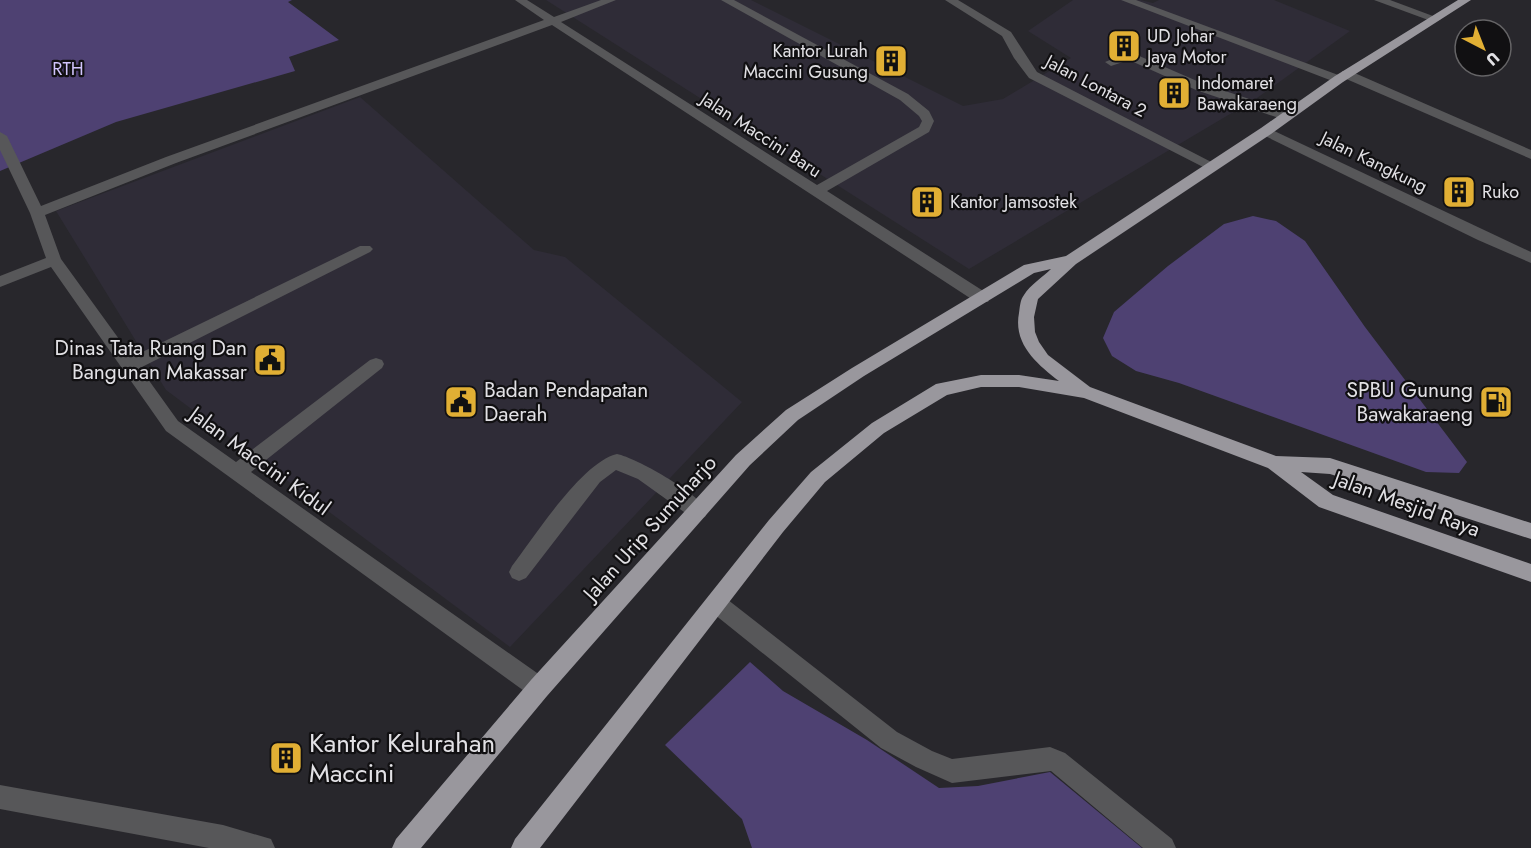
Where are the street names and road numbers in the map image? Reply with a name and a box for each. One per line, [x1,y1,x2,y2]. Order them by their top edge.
street label: Jalan Lontara 2 [1039,47,1151,124]
street label: Jalan Maccini Baru [694,85,827,184]
street label: Jalan Kangkung [1314,124,1432,199]
street label: Jalan Maccini Kidul [181,398,337,523]
street label: Jalan Urip Sumuharjo [574,449,724,610]
street label: Jalan Mesjid Raya [1327,463,1484,544]

